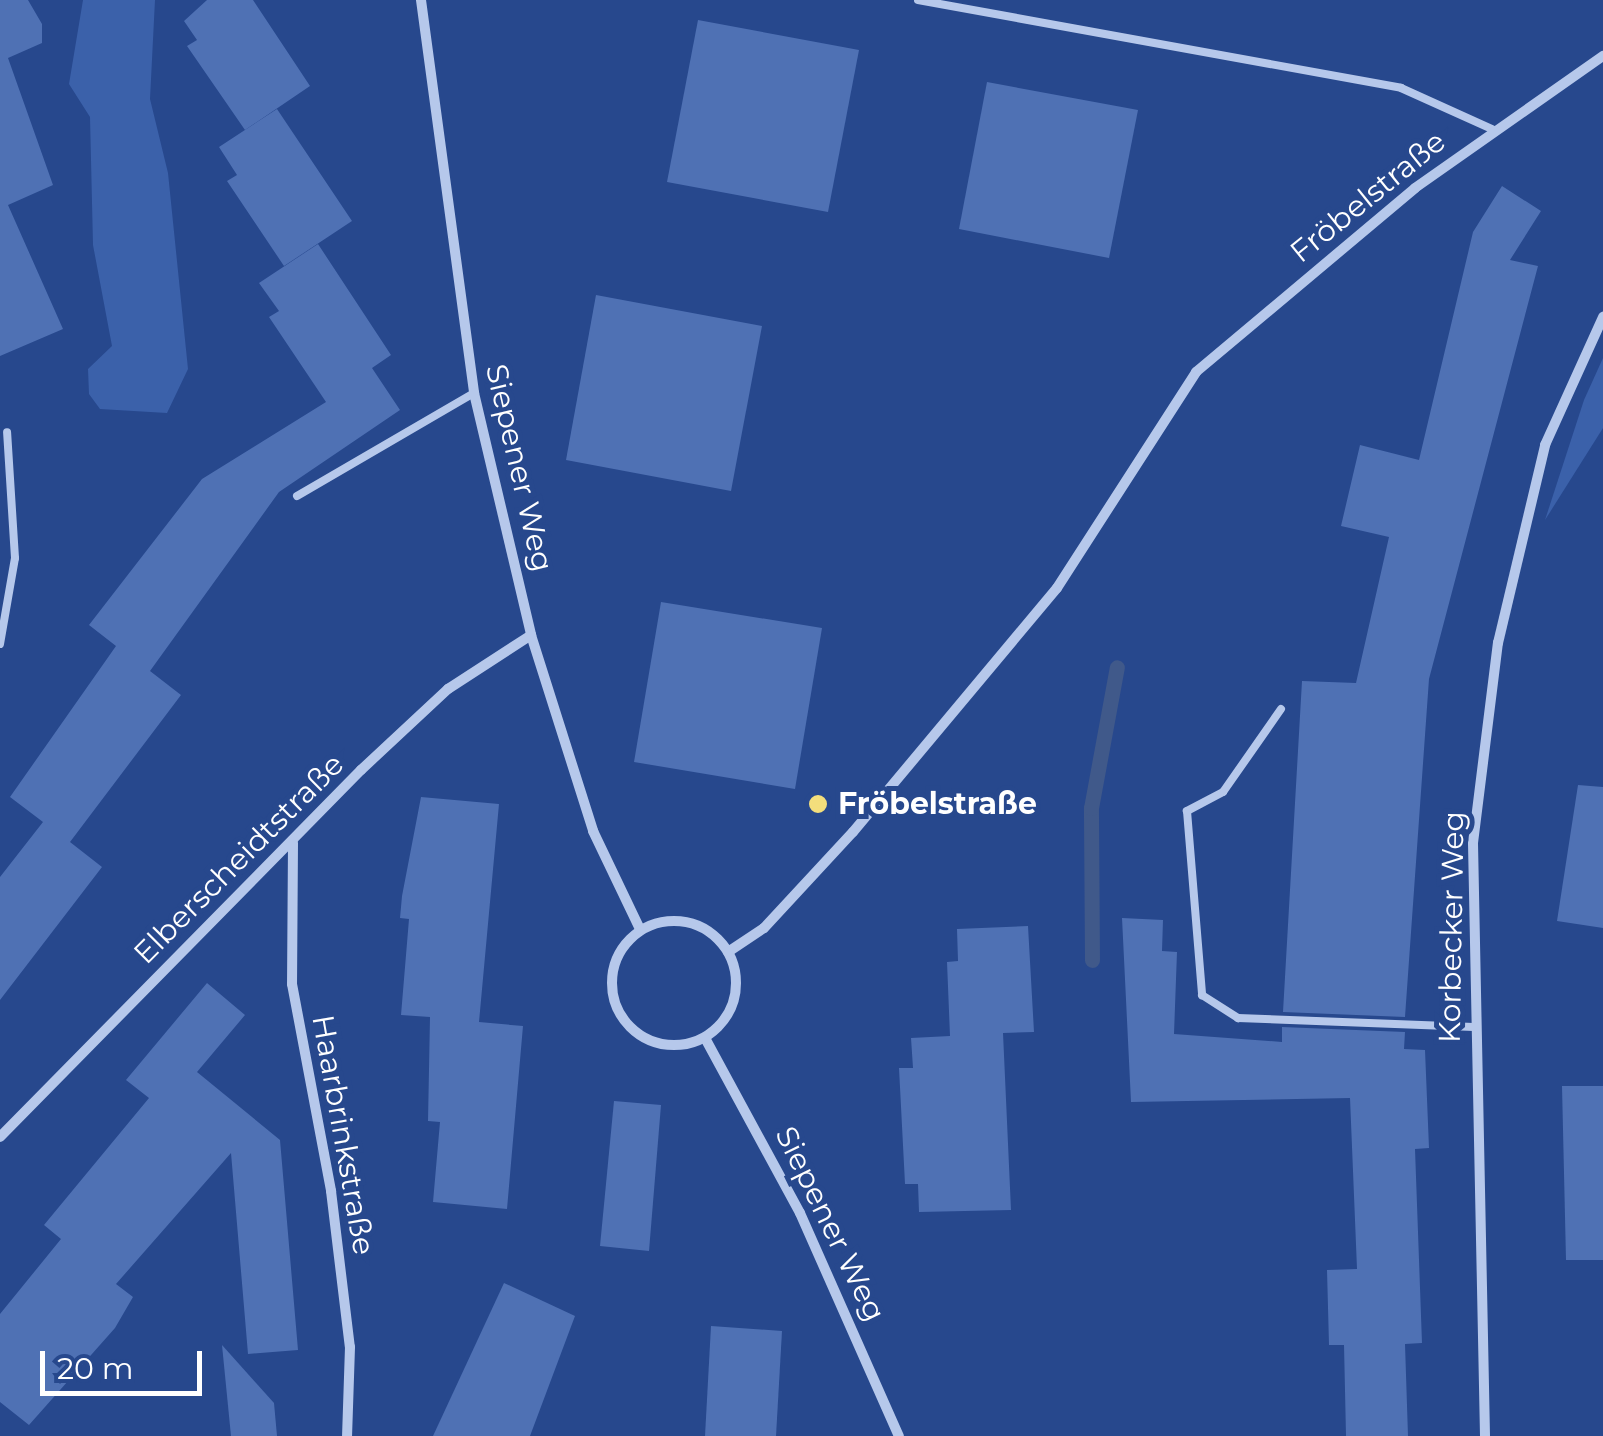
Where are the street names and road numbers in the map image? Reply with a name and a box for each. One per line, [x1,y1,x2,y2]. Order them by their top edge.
street label: Fröbelstraße [1283,123,1453,271]
street label: Siepener Weg [478,361,560,575]
street label: Elberscheidtstraße [127,747,351,971]
street label: Korbecker Weg [1432,811,1472,1043]
street label: Haarbrinkstraße [304,1012,382,1258]
street label: Siepener Weg [767,1121,893,1327]

